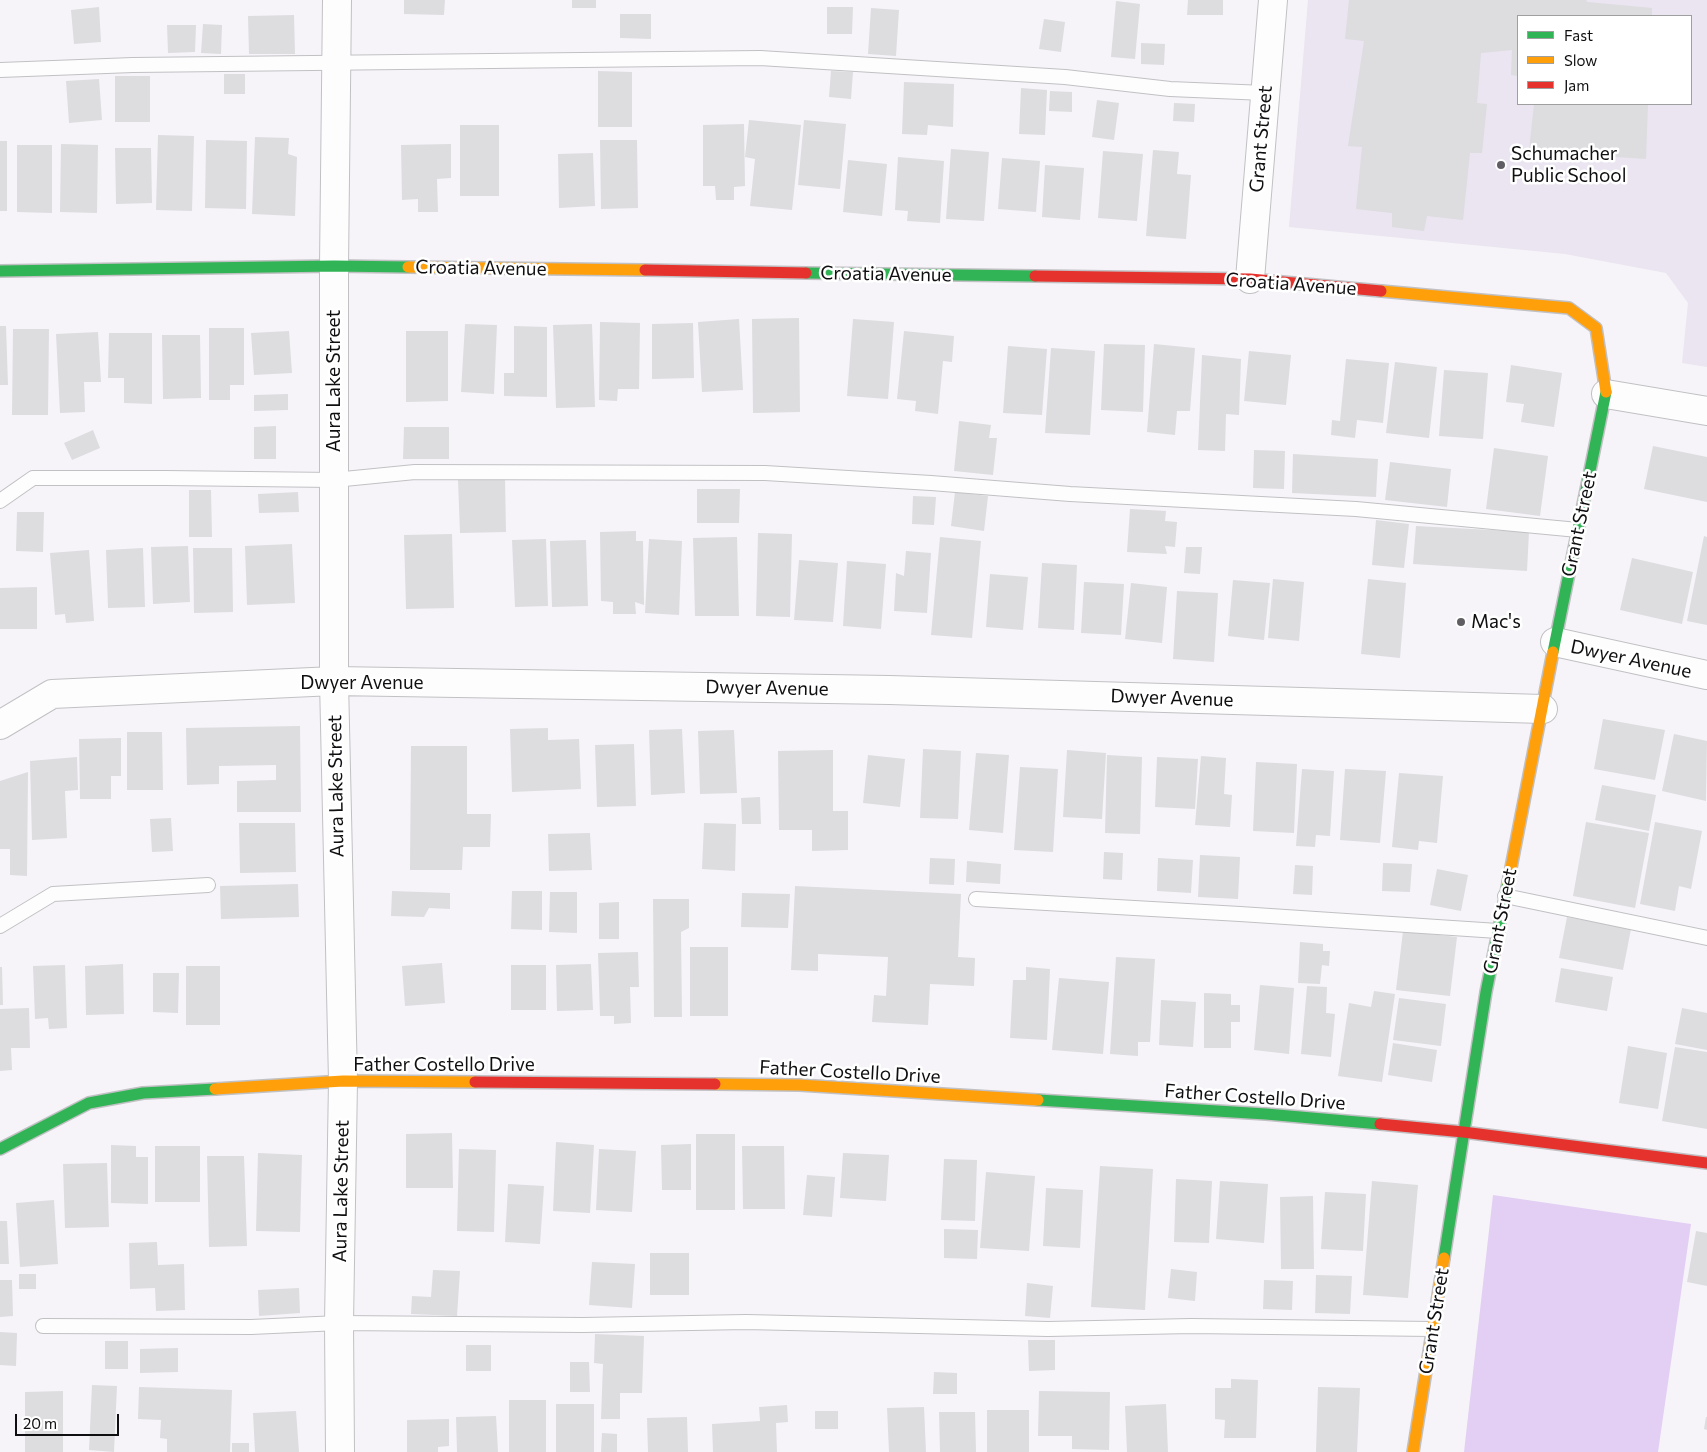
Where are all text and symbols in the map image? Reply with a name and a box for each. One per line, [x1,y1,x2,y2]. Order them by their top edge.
legend [1517,15,1692,105]
text: Fast [1564,26,1593,44]
text: Slow [1564,51,1597,69]
text: Jam [1564,76,1589,94]
street label: Grant Street [1245,85,1277,193]
place label: Schumacher Public School [1511,143,1626,187]
marker: Schumacher Public School [1495,159,1507,171]
street label: Croatia Avenue [415,255,547,281]
street label: Croatia Avenue [820,261,952,287]
street label: Croatia Avenue [1225,268,1357,300]
street label: Aura Lake Street [323,310,345,452]
street label: Grant Street [1557,469,1601,579]
place label: Mac's [1471,611,1521,633]
marker: Mac's [1455,616,1467,628]
street label: Dwyer Avenue [1568,635,1694,683]
street label: Dwyer Avenue [300,672,424,694]
street label: Dwyer Avenue [705,676,829,700]
street label: Dwyer Avenue [1110,684,1234,712]
street label: Aura Lake Street [323,715,349,857]
street label: Grant Street [1479,866,1521,976]
street label: Father Costello Drive [353,1054,535,1076]
street label: Father Costello Drive [759,1056,941,1088]
street label: Father Costello Drive [1164,1079,1346,1115]
street label: Aura Lake Street [328,1120,354,1262]
street label: Grant Street [1414,1266,1454,1376]
scale bar [18,1404,121,1436]
text: 20 m [23,1414,57,1432]

